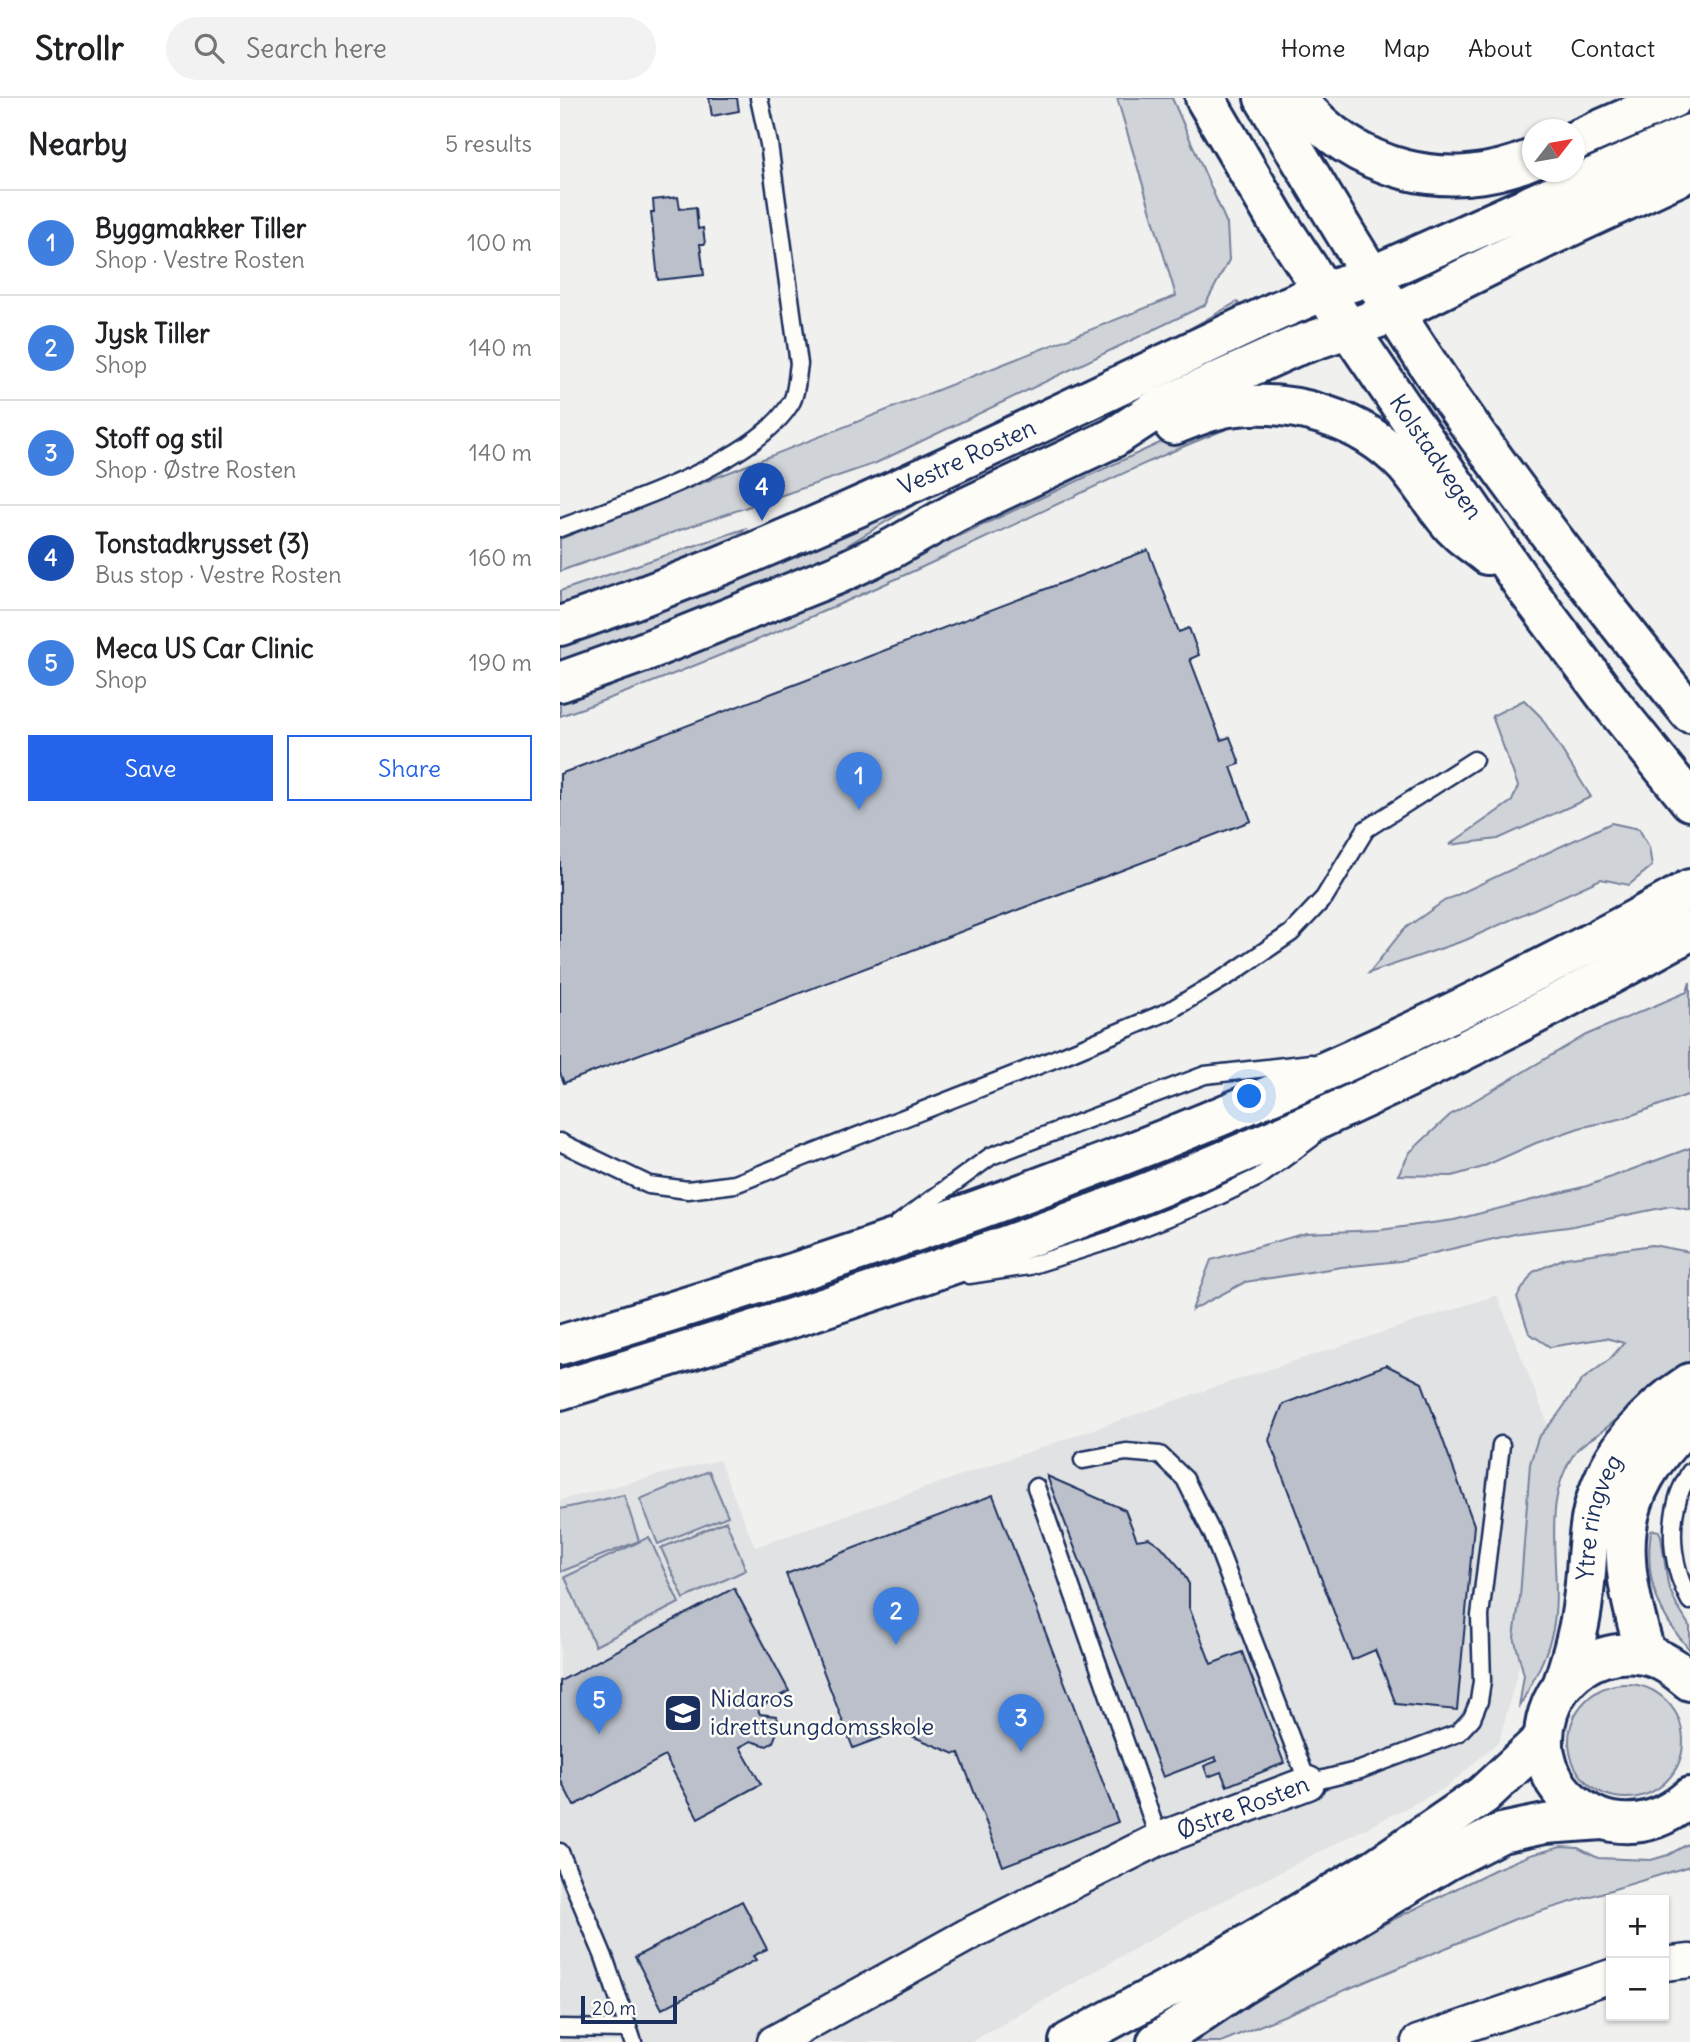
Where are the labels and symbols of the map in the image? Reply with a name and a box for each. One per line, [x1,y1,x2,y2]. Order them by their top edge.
north arrow [1522,119,1585,182]
street label: Kolstadvegen [1384,388,1490,525]
street label: Vestre Rosten [893,411,1040,501]
pin: 4 [739,463,785,521]
pin: 1 [836,752,882,810]
your location [1232,1079,1266,1113]
street label: Ytre ringveg [1569,1448,1628,1581]
pin: 2 [873,1587,919,1645]
pin: 5 [576,1676,622,1734]
place label: Nidaros idrettsungdomsskole [710,1683,934,1741]
school or university icon: Nidaros idrettsungdomsskole [662,1692,704,1734]
pin: 3 [998,1694,1044,1752]
street label: Østre Rosten [1172,1768,1313,1845]
scale bar [581,1993,677,2025]

